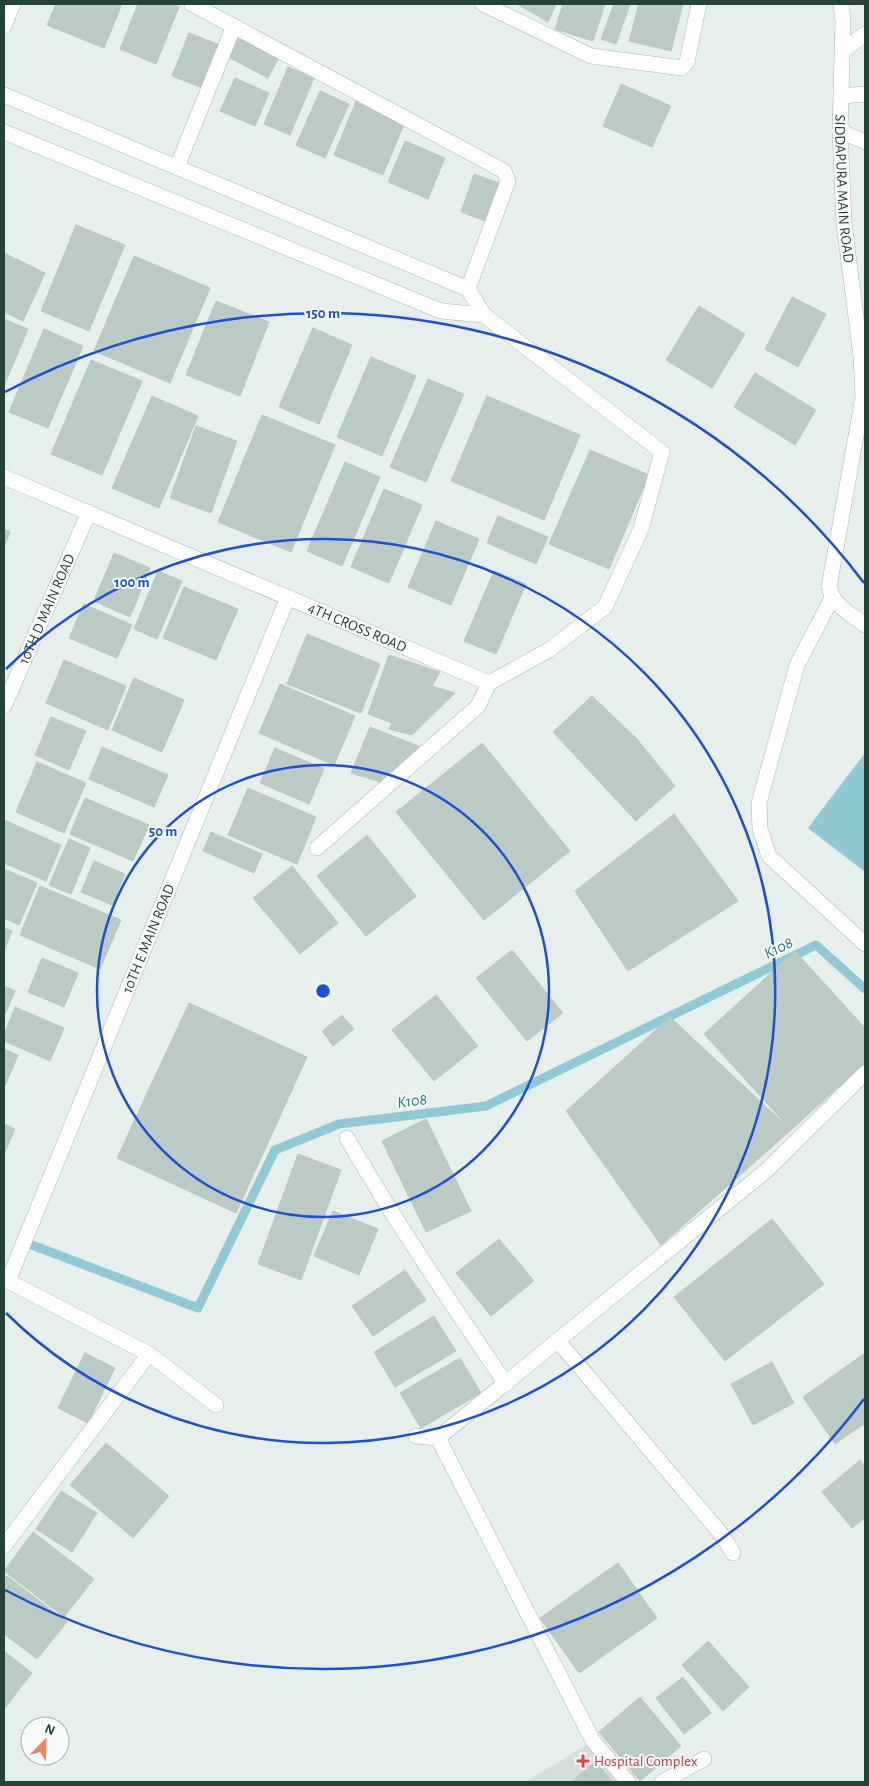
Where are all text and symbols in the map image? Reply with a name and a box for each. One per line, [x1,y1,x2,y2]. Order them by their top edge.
street label: SIDDAPURA MAIN ROAD [832,114,856,264]
text: 150 m [306,306,340,321]
street label: 10TH D MAIN ROAD [16,552,78,666]
text: 100 m [114,575,150,590]
street label: 4TH CROSS ROAD [306,600,409,655]
text: 50 m [149,824,177,839]
street label: 10TH E MAIN ROAD [120,882,178,995]
water label: K108 [761,934,795,962]
centre of rings [314,982,332,1000]
water label: K108 [396,1091,428,1111]
north arrow [20,1716,70,1766]
text: N [42,1722,57,1738]
marker: Hospital Complex [576,1754,590,1768]
place label: Hospital Complex [594,1754,698,1769]

